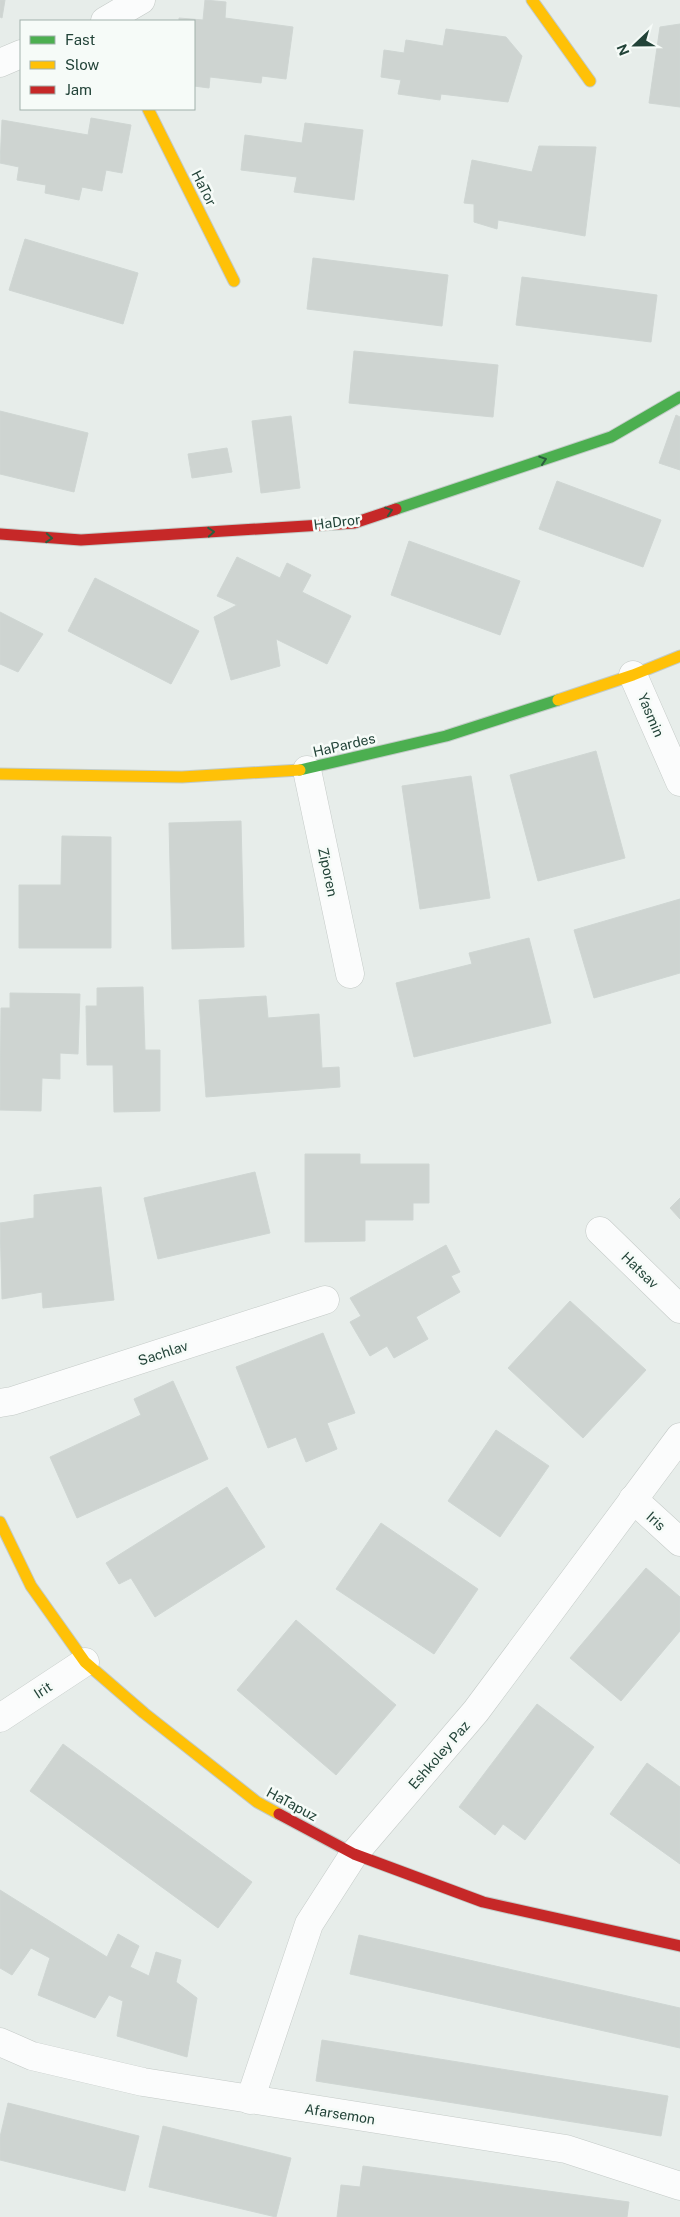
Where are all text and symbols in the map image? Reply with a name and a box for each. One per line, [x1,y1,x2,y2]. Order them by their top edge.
legend [20,20,195,110]
north arrow [610,20,660,70]
text: Fast [65,31,95,48]
text: N [613,42,632,58]
text: Slow [65,56,100,73]
text: Jam [65,81,92,98]
street label: HaTor [188,168,220,208]
one-way arrow [538,456,546,466]
one-way arrow [384,507,392,517]
street label: HaDror [313,511,361,533]
one-way arrow [207,526,215,537]
one-way arrow [45,532,53,543]
street label: Yasmin [635,691,667,739]
street label: HaPardes [311,730,377,760]
street label: Ziporen [315,846,341,898]
street label: Hatsav [618,1249,662,1291]
street label: Sachlav [136,1337,190,1369]
street label: Iris [643,1508,669,1534]
street label: Irit [31,1678,55,1702]
street label: Eshkoley Paz [405,1717,473,1792]
street label: HaTapuz [264,1784,320,1824]
street label: Afarsemon [304,2101,376,2127]

